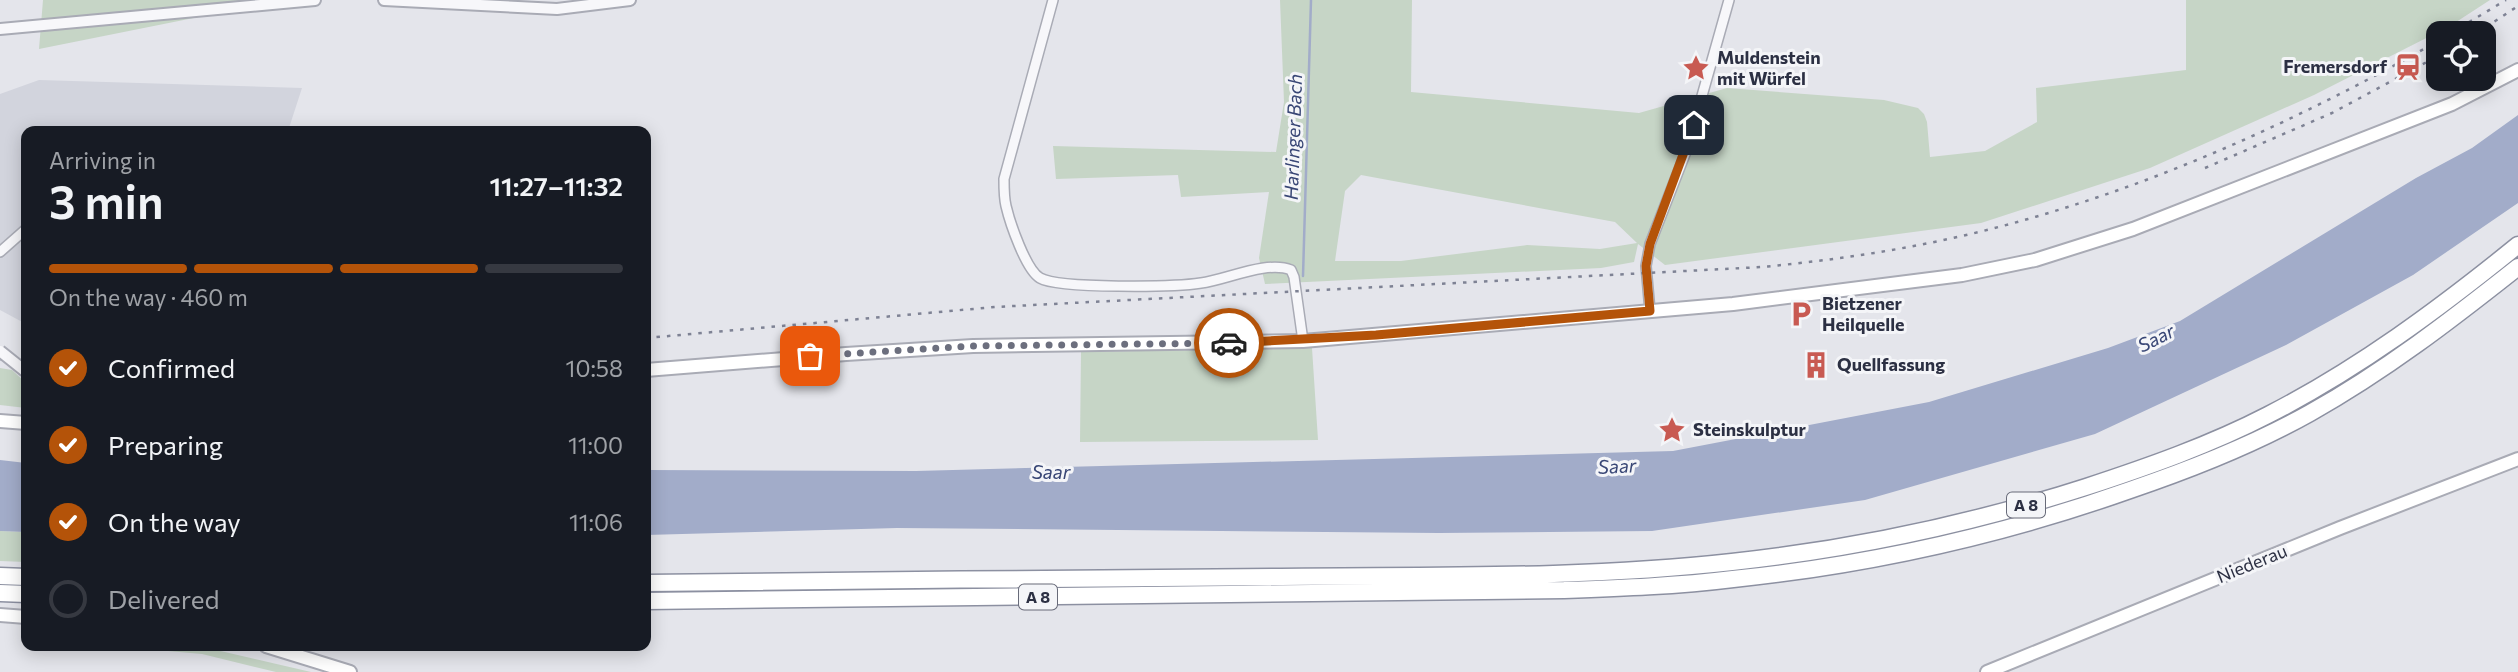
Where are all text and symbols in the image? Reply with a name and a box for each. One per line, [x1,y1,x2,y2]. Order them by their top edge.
map controls [2426,21,2496,91]
button: locate [2426,21,2496,91]
place label: Muldenstein mit Würfel [1717,46,1821,89]
station icon: Fremersdorf [2393,52,2423,82]
place icon: Muldenstein mit Würfel [1681,53,1711,83]
place label: Fremersdorf [2283,55,2388,77]
water label: Harlinger Bach [1279,73,1306,200]
pin [1664,95,1724,155]
icon: home [1675,106,1713,144]
text: Arriving in [49,146,156,174]
text: 11:27–11:32 [490,170,623,201]
text: 3 min [49,172,164,228]
text: On the way · 460 m [49,283,248,311]
place label: Bietzener Heilquelle [1822,292,1905,335]
parking icon: Bietzener Heilquelle [1786,299,1816,329]
courier [1194,308,1264,378]
water label: Saar [2133,318,2179,357]
icon: car [1210,324,1248,362]
pin [780,326,840,386]
icon: bag [791,337,829,375]
icon: check [49,349,87,387]
building icon: Quellfassung [1801,350,1831,380]
text: Confirmed [108,352,235,383]
place label: Quellfassung [1837,353,1945,375]
text: 10:58 [566,354,623,382]
place icon: Steinskulptur [1657,415,1687,445]
place label: Steinskulptur [1693,418,1806,440]
icon: check [49,426,87,464]
text: Preparing [108,429,223,460]
text: 11:00 [568,431,623,459]
water label: Saar [1597,453,1638,478]
water label: Saar [1032,460,1072,483]
road number: A 8 [2007,492,2045,518]
icon: check [49,503,87,541]
text: On the way [108,506,241,537]
text: 11:06 [569,508,623,536]
street label: Niederau [2213,539,2290,587]
text: Delivered [108,583,219,614]
road number: A 8 [1019,584,1057,610]

